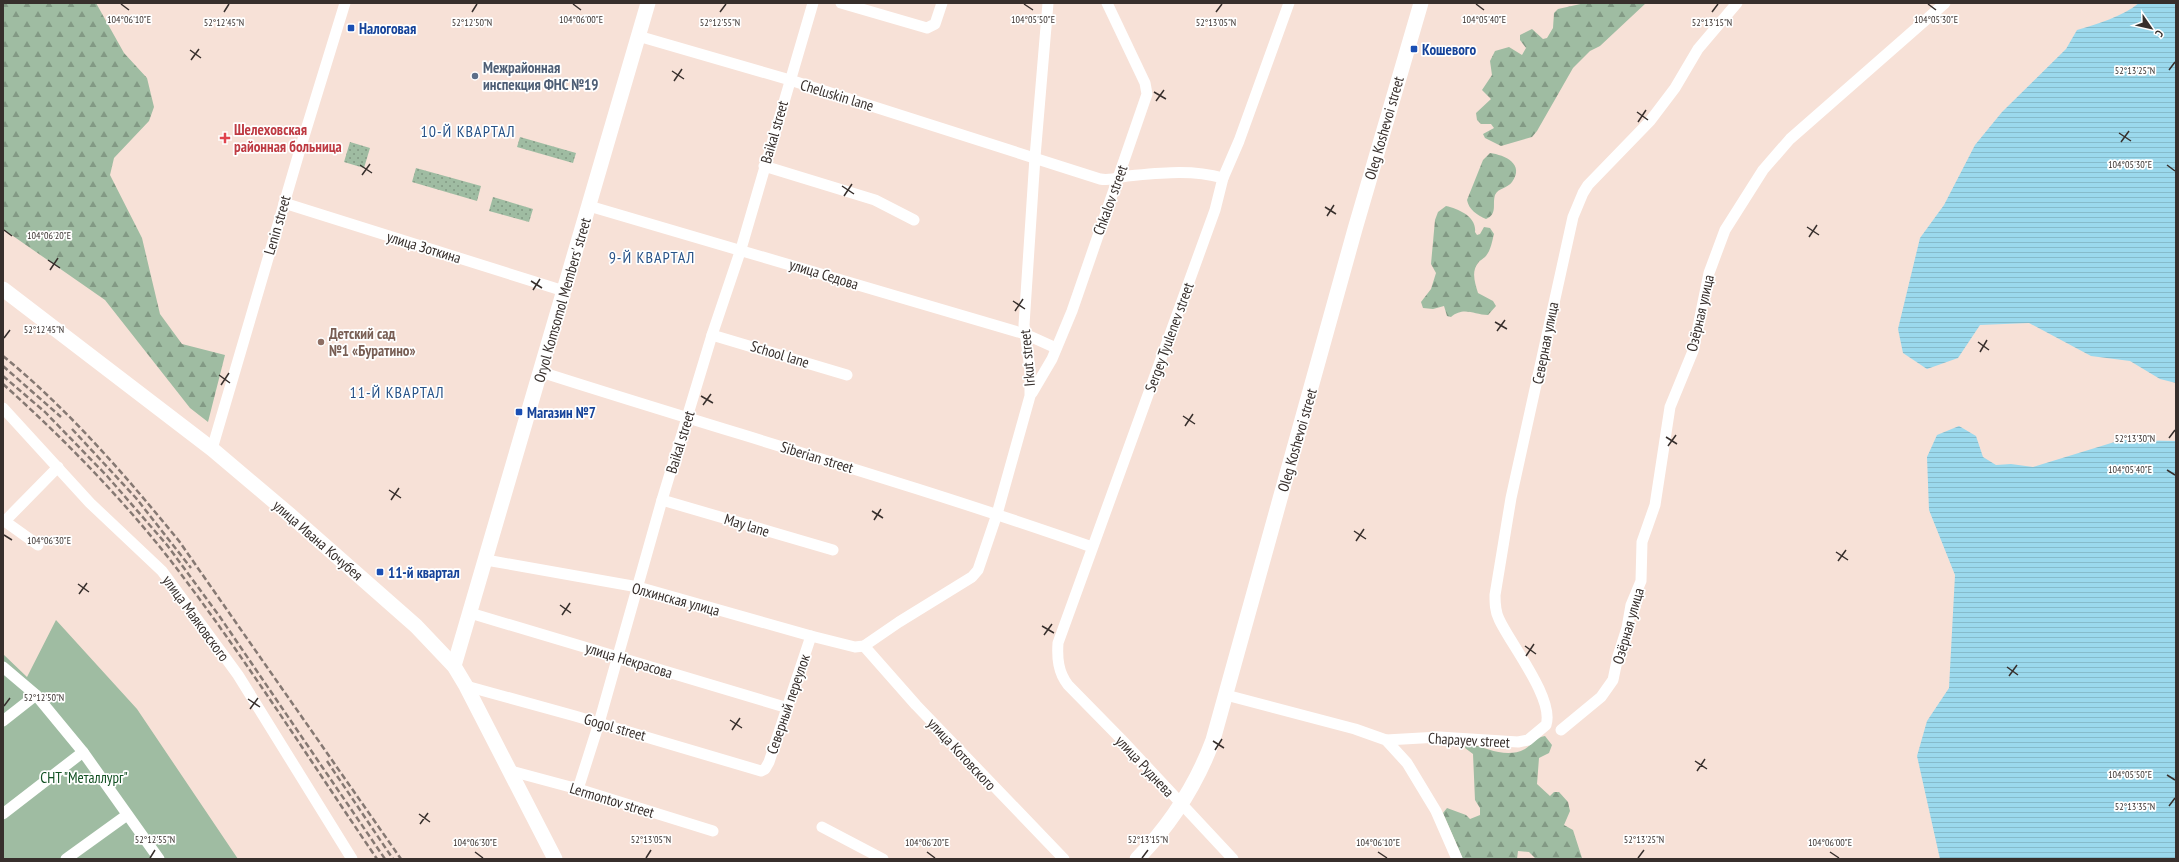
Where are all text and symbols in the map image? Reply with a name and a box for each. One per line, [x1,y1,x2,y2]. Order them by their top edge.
north arrow [2131,8,2171,48]
text: 104°06'10"E [107,13,151,26]
text: 104°06'00"E [559,13,603,26]
text: 104°05'50"E [1011,13,1055,26]
text: 104°05'40"E [1462,13,1506,26]
text: 104°05'30"E [1914,13,1958,26]
text: 52°12'45"N [204,16,244,29]
text: 52°12'50"N [452,16,492,29]
text: 52°12'55"N [700,16,740,29]
text: 52°13'05"N [1196,16,1236,29]
text: 52°13'15"N [1692,16,1732,29]
place label: Налоговая [359,19,416,38]
marker: Налоговая [346,23,356,33]
text: С [2152,28,2167,40]
place label: Кошевого [1422,40,1476,59]
marker: Кошевого [1409,44,1419,54]
place label: Межрайонная инспекция ФНС №19 [483,58,598,94]
text: 52°13'25"N [2115,64,2155,77]
marker: Межрайонная инспекция ФНС №19 [470,71,480,81]
street label: Oleg Koshevoi street [1360,74,1408,182]
street label: Cheluskin lane [798,75,876,115]
street label: Baikal street [756,98,792,166]
place label: Шелеховская районная больница [234,120,342,156]
district label: 10-Й КВАРТАЛ [421,121,515,141]
marker: Шелеховская районная больница [219,132,231,144]
text: 104°05'30"E [2108,158,2152,171]
street label: Chkalov street [1089,162,1131,238]
street label: Lenin street [259,193,295,257]
street label: Oryol Komsomol Members' street [529,215,595,385]
street label: улица Зоткина [385,227,463,267]
text: 104°06'20"E [27,229,71,242]
district label: 9-Й КВАРТАЛ [609,247,695,267]
street label: улица Седова [787,254,861,294]
street label: Озёрная улица [1682,273,1718,353]
street label: Sergey Tyulenev street [1140,280,1198,394]
street label: Северная улица [1528,300,1562,386]
text: 52°12'45"N [24,323,64,336]
place label: Детский сад №1 «Буратино» [329,324,416,360]
street label: Irkut street [1015,329,1039,387]
street label: School lane [748,336,812,372]
marker: Детский сад №1 «Буратино» [316,337,326,347]
district label: 11-Й КВАРТАЛ [350,382,444,402]
street label: Oleg Koshevoi street [1273,386,1321,494]
place label: Магазин №7 [527,403,596,422]
marker: Магазин №7 [514,407,524,417]
street label: Baikal street [661,408,699,476]
text: 52°13'30"N [2115,432,2155,445]
street label: Siberian street [778,437,856,477]
text: 104°05'40"E [2108,463,2152,476]
street label: улица Ивана Кочубея [269,496,367,584]
street label: May lane [722,509,772,541]
text: 104°06'30"E [27,534,71,547]
place label: 11-й квартал [388,563,460,582]
marker: 11-й квартал [375,567,385,577]
street label: улица Маяковского [158,571,234,665]
street label: Олхинская улица [630,578,722,620]
street label: Озёрная улица [1608,586,1648,666]
street label: улица Некрасова [583,638,675,682]
street label: Северный переулок [762,651,814,757]
text: 52°12'50"N [24,691,64,704]
street label: Gogol street [582,709,648,745]
street label: улица Котовского [924,714,1000,794]
street label: Chapayev street [1428,728,1510,752]
street label: улица Руднева [1112,731,1178,801]
park label: СНТ "Металлург" [40,768,128,787]
text: 104°05'50"E [2108,768,2152,781]
street label: Lermontov street [567,778,657,822]
text: 52°13'35"N [2115,800,2155,813]
text: 52°12'55"N [135,833,175,846]
text: 52°13'05"N [631,833,671,846]
text: 52°13'15"N [1128,833,1168,846]
text: 52°13'25"N [1624,833,1664,846]
text: 104°06'30"E [453,836,497,849]
text: 104°06'20"E [905,836,949,849]
text: 104°06'10"E [1356,836,1400,849]
text: 104°06'00"E [1808,836,1852,849]

